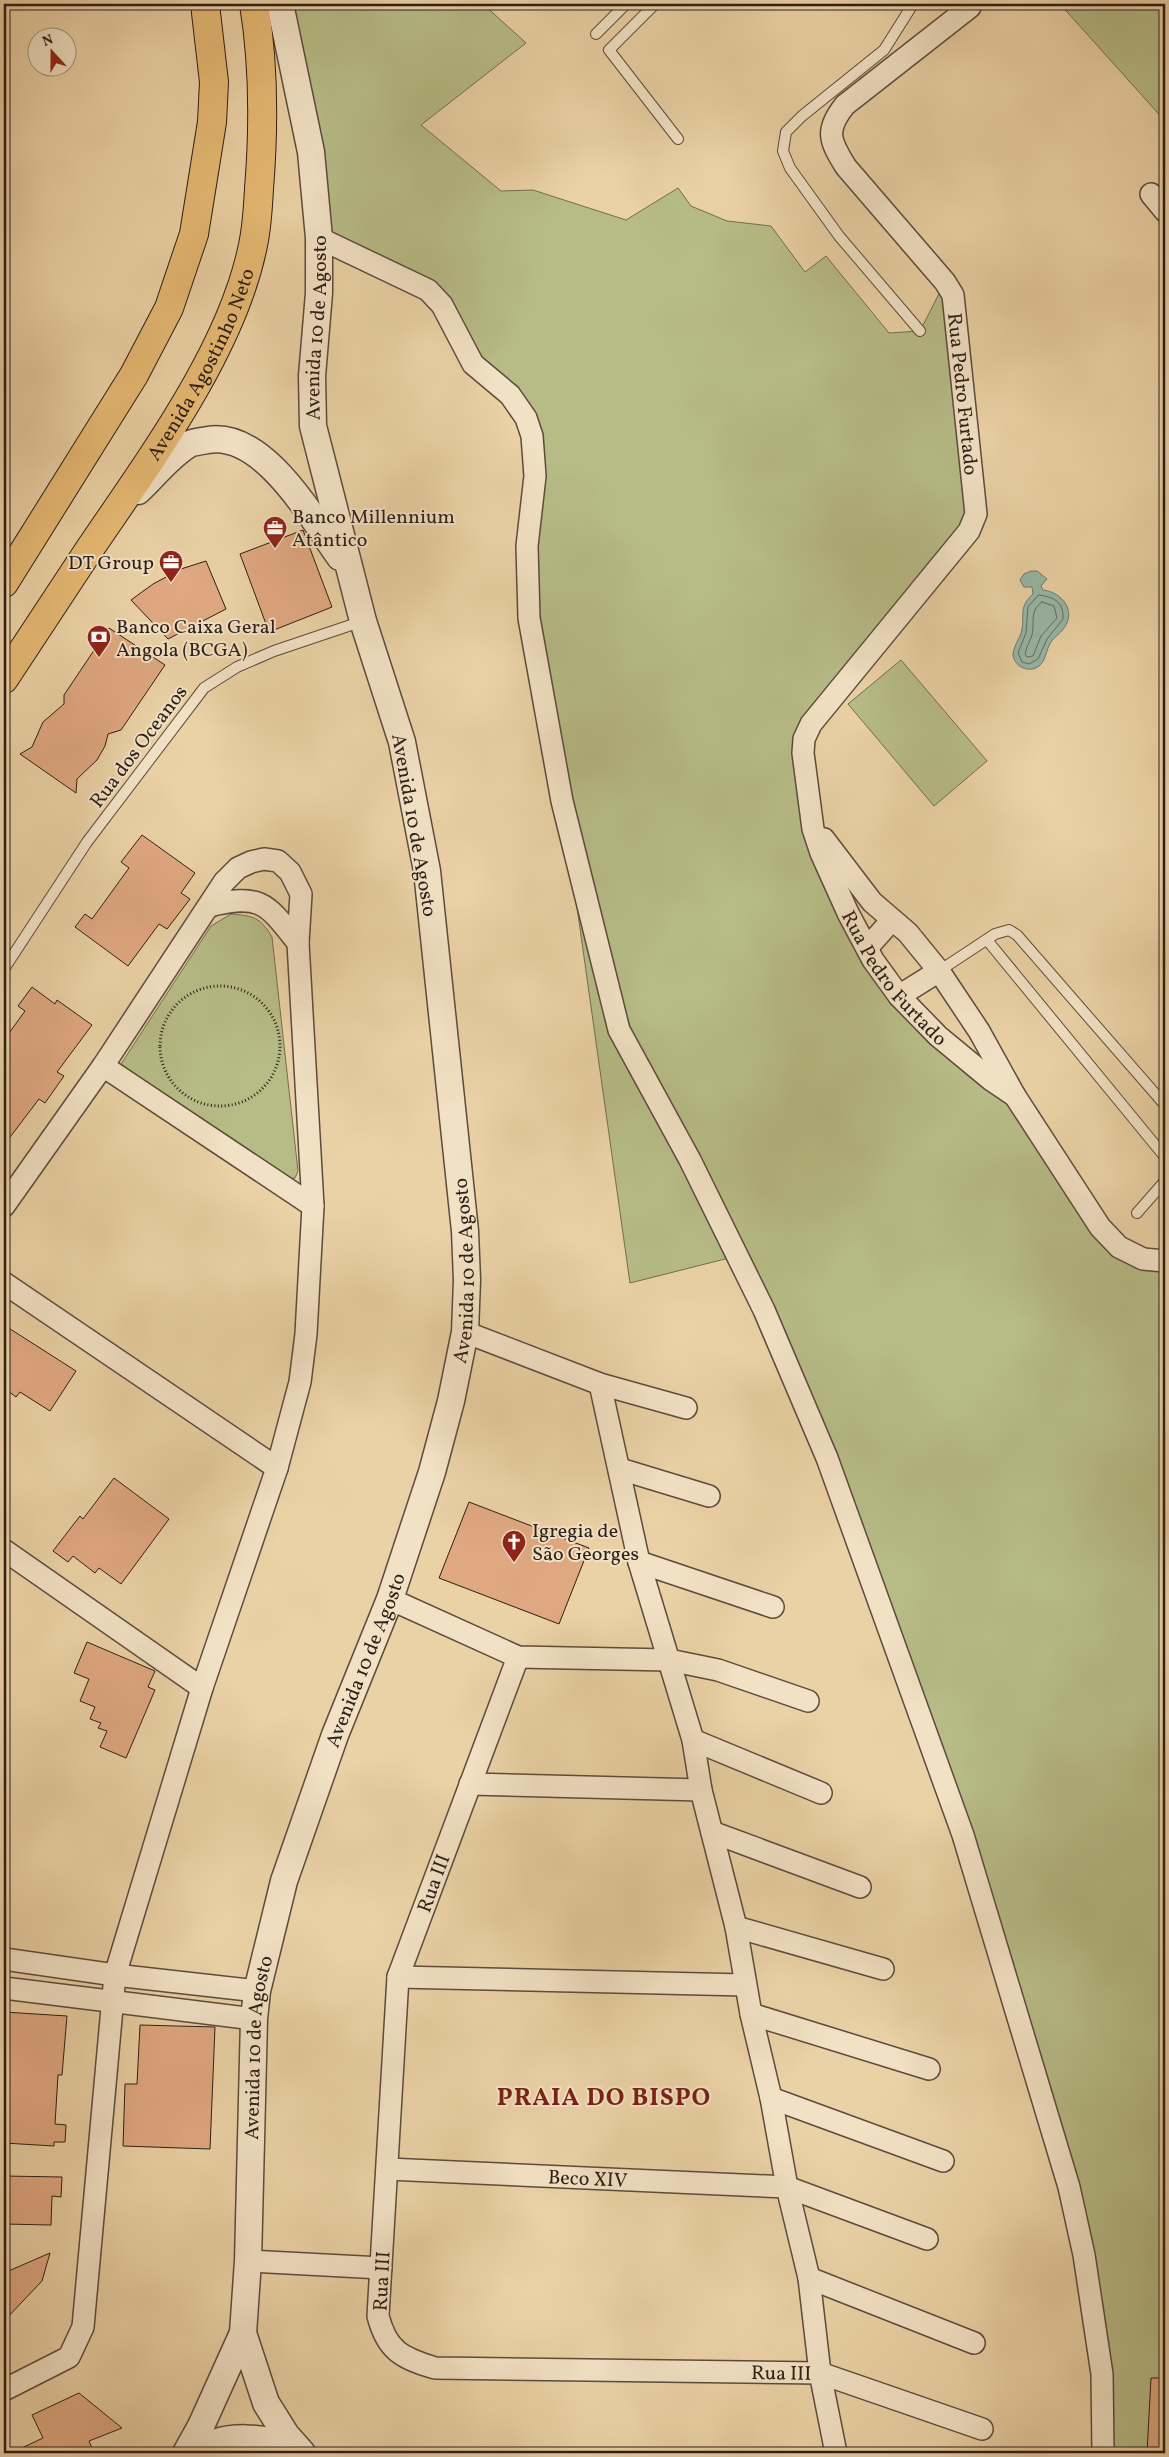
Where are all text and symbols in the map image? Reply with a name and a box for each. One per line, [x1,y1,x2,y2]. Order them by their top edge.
north arrow [28,28,78,78]
text: N [40,31,56,52]
street label: Avenida 10 de Agosto [300,235,335,421]
street label: Avenida Agostinho Neto [141,265,263,467]
street label: Rua Pedro Furtado [939,312,984,477]
place label: Banco Millennium Atântico [292,504,455,555]
office icon: Banco Millennium Atântico [262,515,288,549]
office icon: DT Group [158,549,184,583]
place label: DT Group [68,550,154,578]
place label: Banco Caixa Geral Angola (BCGA) [116,614,276,665]
bank icon: Banco Caixa Geral Angola (BCGA) [86,624,112,658]
street label: Rua dos Oceanos [84,680,195,815]
street label: Avenida 10 de Agosto [383,732,443,919]
street label: Rua Pedro Furtado [833,906,952,1054]
street label: Avenida 10 de Agosto [447,1177,483,1366]
place label: Igregia de São Georges [532,1518,639,1569]
church icon: Igregia de São Georges [501,1529,527,1563]
street label: Avenida 10 de Agosto [320,1570,414,1752]
street label: Rua III [411,1851,458,1917]
street label: Avenida 10 de Agosto [239,1953,281,2140]
district label: PRAIA DO BISPO [497,2081,711,2116]
street label: Beco XIV [547,2164,628,2196]
street label: Rua III [367,2250,399,2312]
street label: Rua III [751,2360,812,2389]

